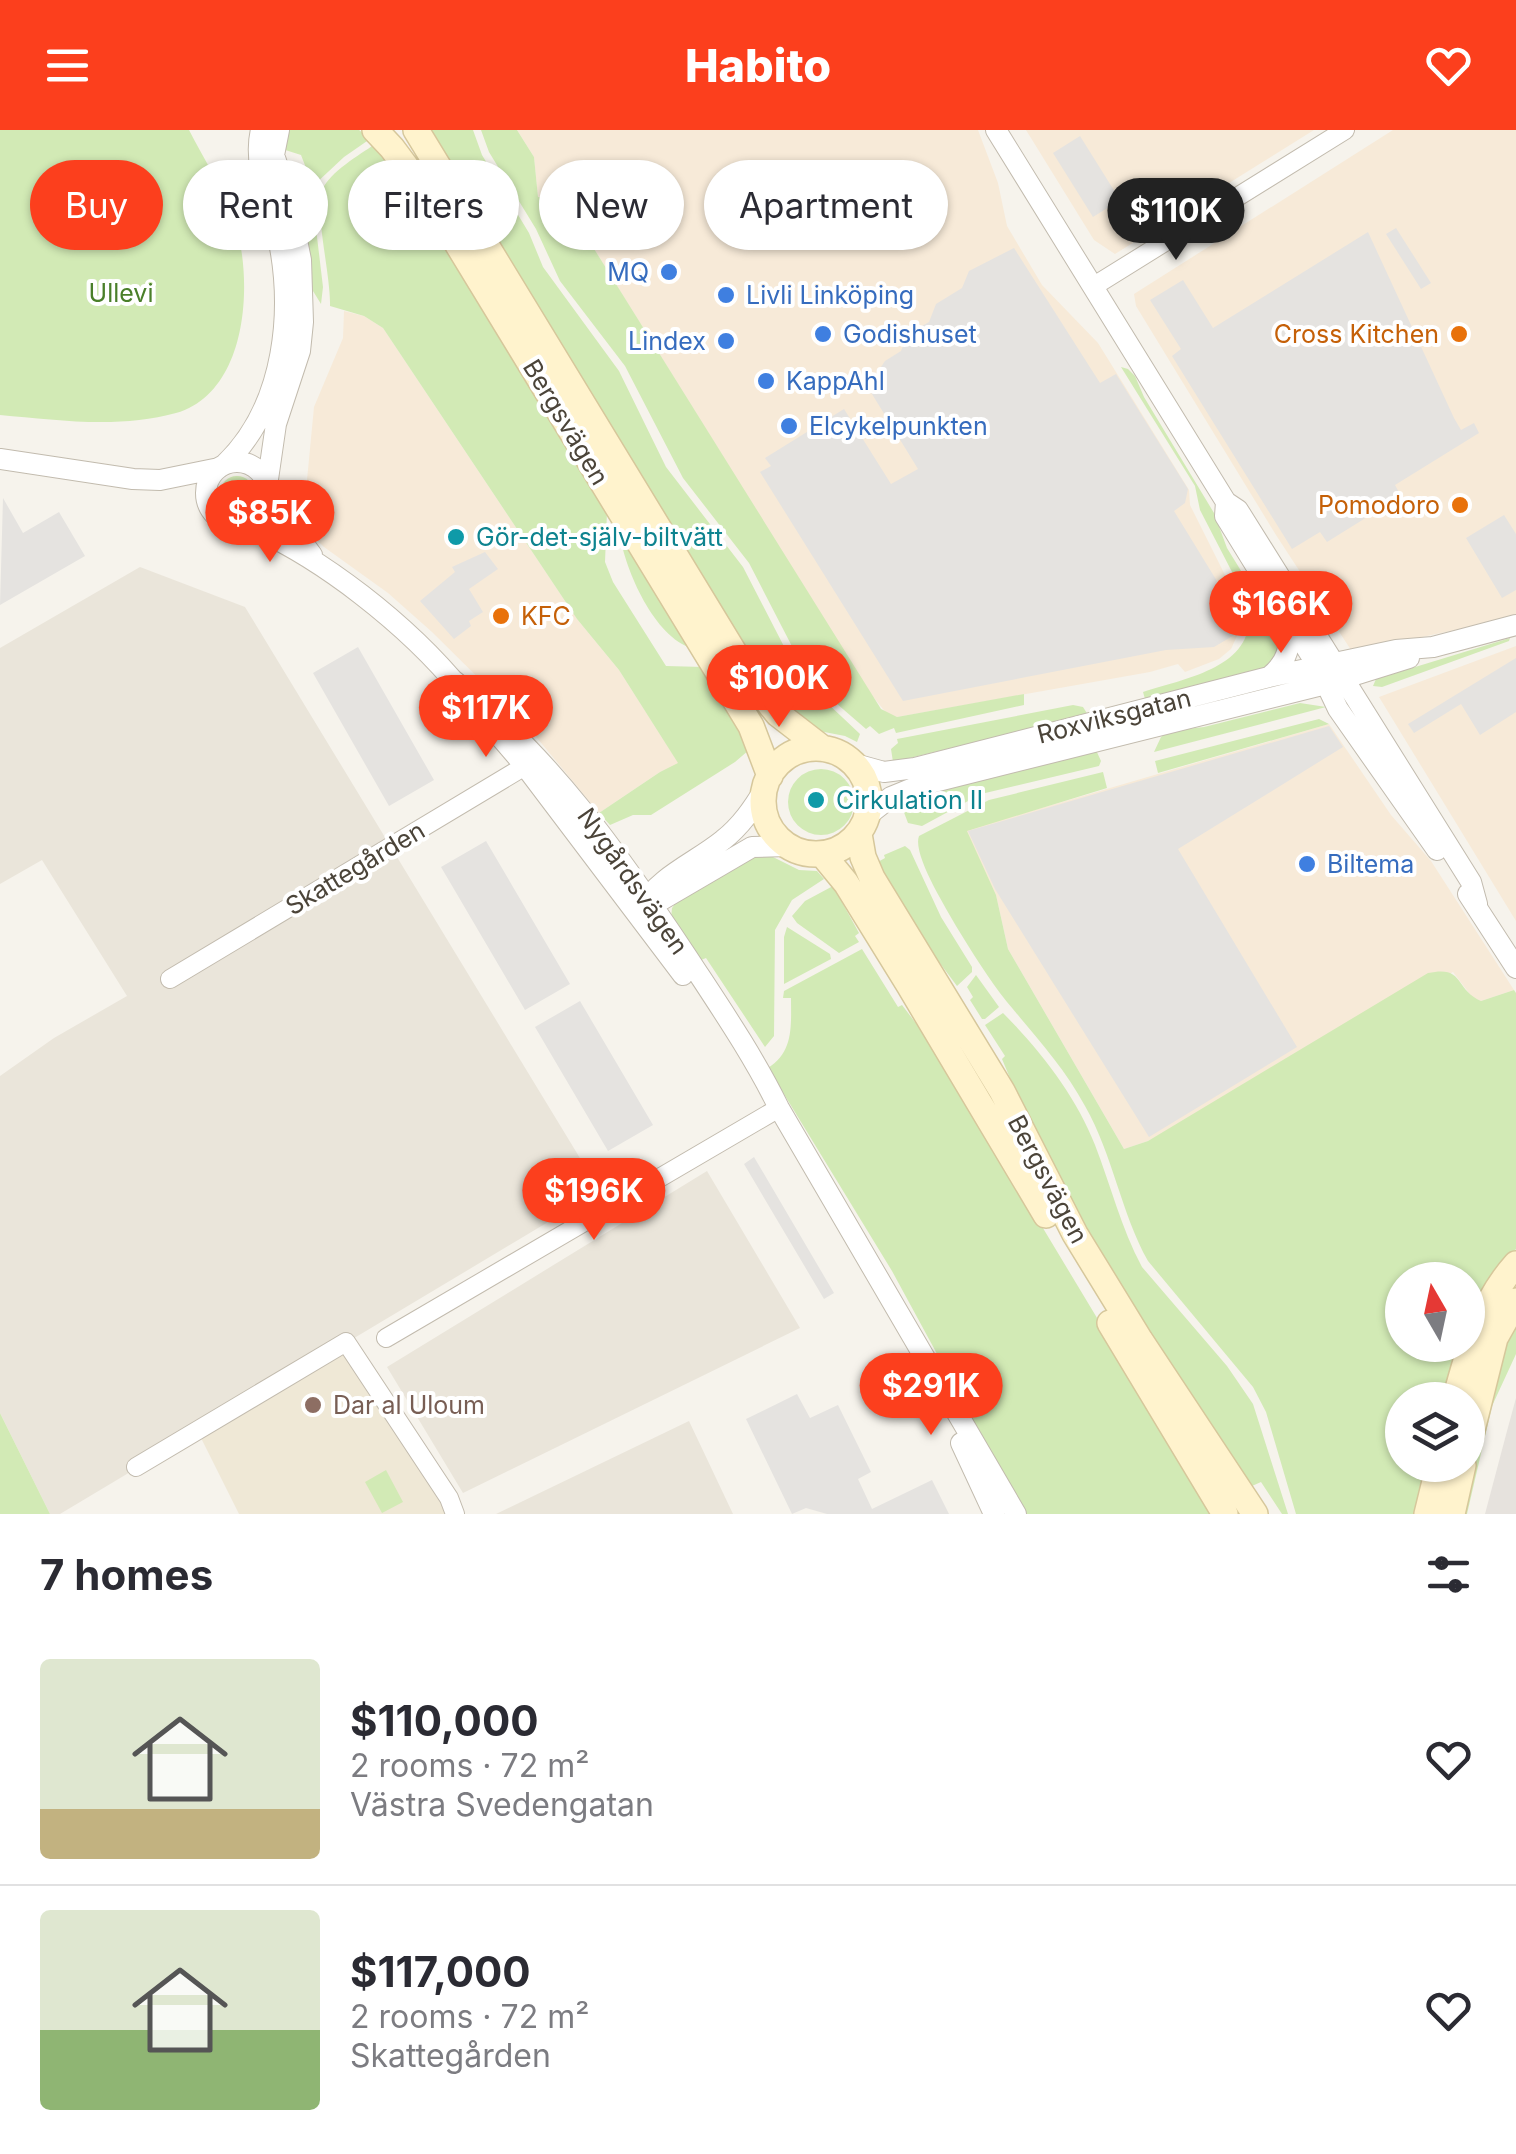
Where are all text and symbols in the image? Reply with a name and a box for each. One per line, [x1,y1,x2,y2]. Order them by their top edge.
icon: menu [40,38,95,93]
text: Habito [685,38,831,93]
icon: heart [1421,38,1476,93]
chip: Buy [30,160,163,250]
chip: Rent [183,160,328,250]
chip: Filters [348,160,519,250]
chip: New [539,160,684,250]
chip: Apartment [704,160,948,250]
pin: $110K [1106,178,1246,263]
text: $110K [1129,191,1223,230]
place label: MQ [607,257,649,287]
marker: MQ [658,261,680,283]
park label: Ullevi [89,278,153,308]
place label: Livli Linköping [746,280,914,310]
marker: Livli Linköping [715,284,737,306]
place label: Godishuset [843,319,977,349]
place label: Cross Kitchen [1274,319,1439,349]
marker: Godishuset [812,323,834,345]
marker: Cross Kitchen [1448,323,1470,345]
place label: Lindex [628,326,706,356]
marker: Lindex [715,330,737,352]
street label: Bergsvägen [517,354,615,490]
place label: KappAhl [786,366,885,396]
marker: KappAhl [755,370,777,392]
place label: Elcykelpunkten [809,411,988,441]
marker: Elcykelpunkten [778,415,800,437]
pin: $85K [211,480,329,565]
place label: Pomodoro [1318,490,1440,520]
text: $85K [227,493,313,532]
marker: Pomodoro [1449,494,1471,516]
place label: Gör-det-själv-biltvätt [476,522,723,552]
marker: Gör-det-själv-biltvätt [445,526,467,548]
pin: $166K [1211,571,1351,656]
text: $166K [1231,584,1331,623]
place label: KFC [521,601,571,631]
marker: KFC [490,605,512,627]
pin: $100K [709,645,849,730]
text: $100K [729,658,829,697]
pin: $117K [416,675,556,760]
street label: Roxviksgatan [1034,682,1194,750]
text: $117K [441,688,531,727]
place label: Cirkulation II [836,785,983,815]
marker: Cirkulation II [805,789,827,811]
street label: Nygårdsvägen [571,802,695,960]
street label: Skattegården [280,815,430,921]
place label: Biltema [1327,849,1414,879]
marker: Biltema [1296,853,1318,875]
street label: Bergsvägen [1002,1110,1094,1248]
pin: $196K [524,1158,664,1243]
text: $196K [544,1171,644,1210]
north arrow [1385,1262,1485,1362]
map controls [1385,1262,1485,1482]
pin: $291K [861,1353,1001,1438]
text: $291K [882,1366,980,1405]
button: layers [1385,1382,1485,1482]
place label: Dar al Uloum [333,1390,485,1420]
marker: Dar al Uloum [302,1394,324,1416]
icon: filters [1421,1547,1476,1602]
text: 7 homes [40,1549,213,1600]
text: $110,000 [350,1695,539,1746]
icon: home [120,1699,240,1819]
icon: heart [1421,1732,1476,1787]
text: 2 rooms · 72 m² [350,1746,589,1785]
text: Västra Svedengatan [350,1785,654,1824]
text: $117,000 [350,1946,531,1997]
icon: home [120,1950,240,2070]
icon: heart [1421,1983,1476,2038]
text: 2 rooms · 72 m² [350,1997,589,2036]
text: Skattegården [350,2036,551,2075]

